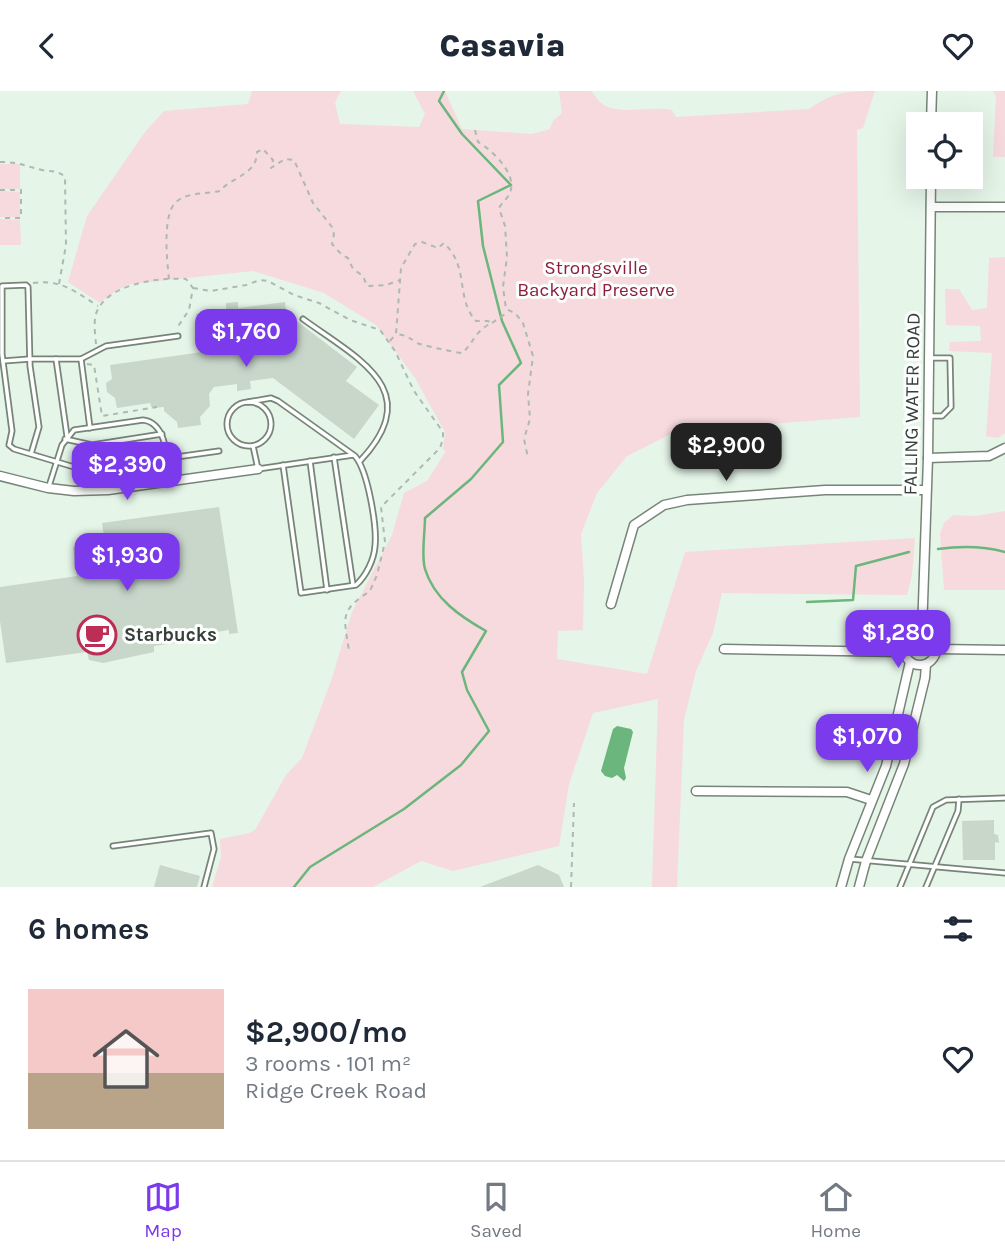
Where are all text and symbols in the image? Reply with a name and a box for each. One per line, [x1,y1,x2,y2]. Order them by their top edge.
icon: back [28,27,66,65]
text: Casavia [439,27,566,64]
icon: heart [939,27,977,65]
map controls [906,112,983,189]
button: locate [906,112,983,189]
park label: Strongsville Backyard Preserve [517,257,675,301]
pin: $1,760 [189,309,303,369]
street label: FALLING WATER ROAD [899,312,925,496]
text: $1,760 [211,318,281,345]
pin: $2,900 [669,423,783,483]
text: $2,900 [687,432,765,459]
pin: $2,390 [70,443,184,502]
text: $2,390 [88,451,166,478]
pin: $1,930 [70,533,184,593]
text: $1,930 [91,542,163,569]
pin: $1,280 [841,611,955,670]
cafe icon: Starbucks [76,614,118,656]
text: $1,280 [861,619,935,646]
place label: Starbucks [124,624,217,646]
pin: $1,070 [810,715,924,774]
text: $1,070 [832,723,902,750]
icon: filters [939,910,977,948]
text: 6 homes [28,911,150,947]
text: $2,900/mo [245,1014,407,1050]
icon: home [84,1017,168,1101]
icon: heart [939,1040,977,1078]
text: 3 rooms · 101 m² [245,1050,411,1077]
text: Ridge Creek Road [245,1077,427,1104]
tab: Map [144,1178,182,1242]
tab: Saved [470,1178,522,1242]
tab: Home [810,1178,861,1242]

